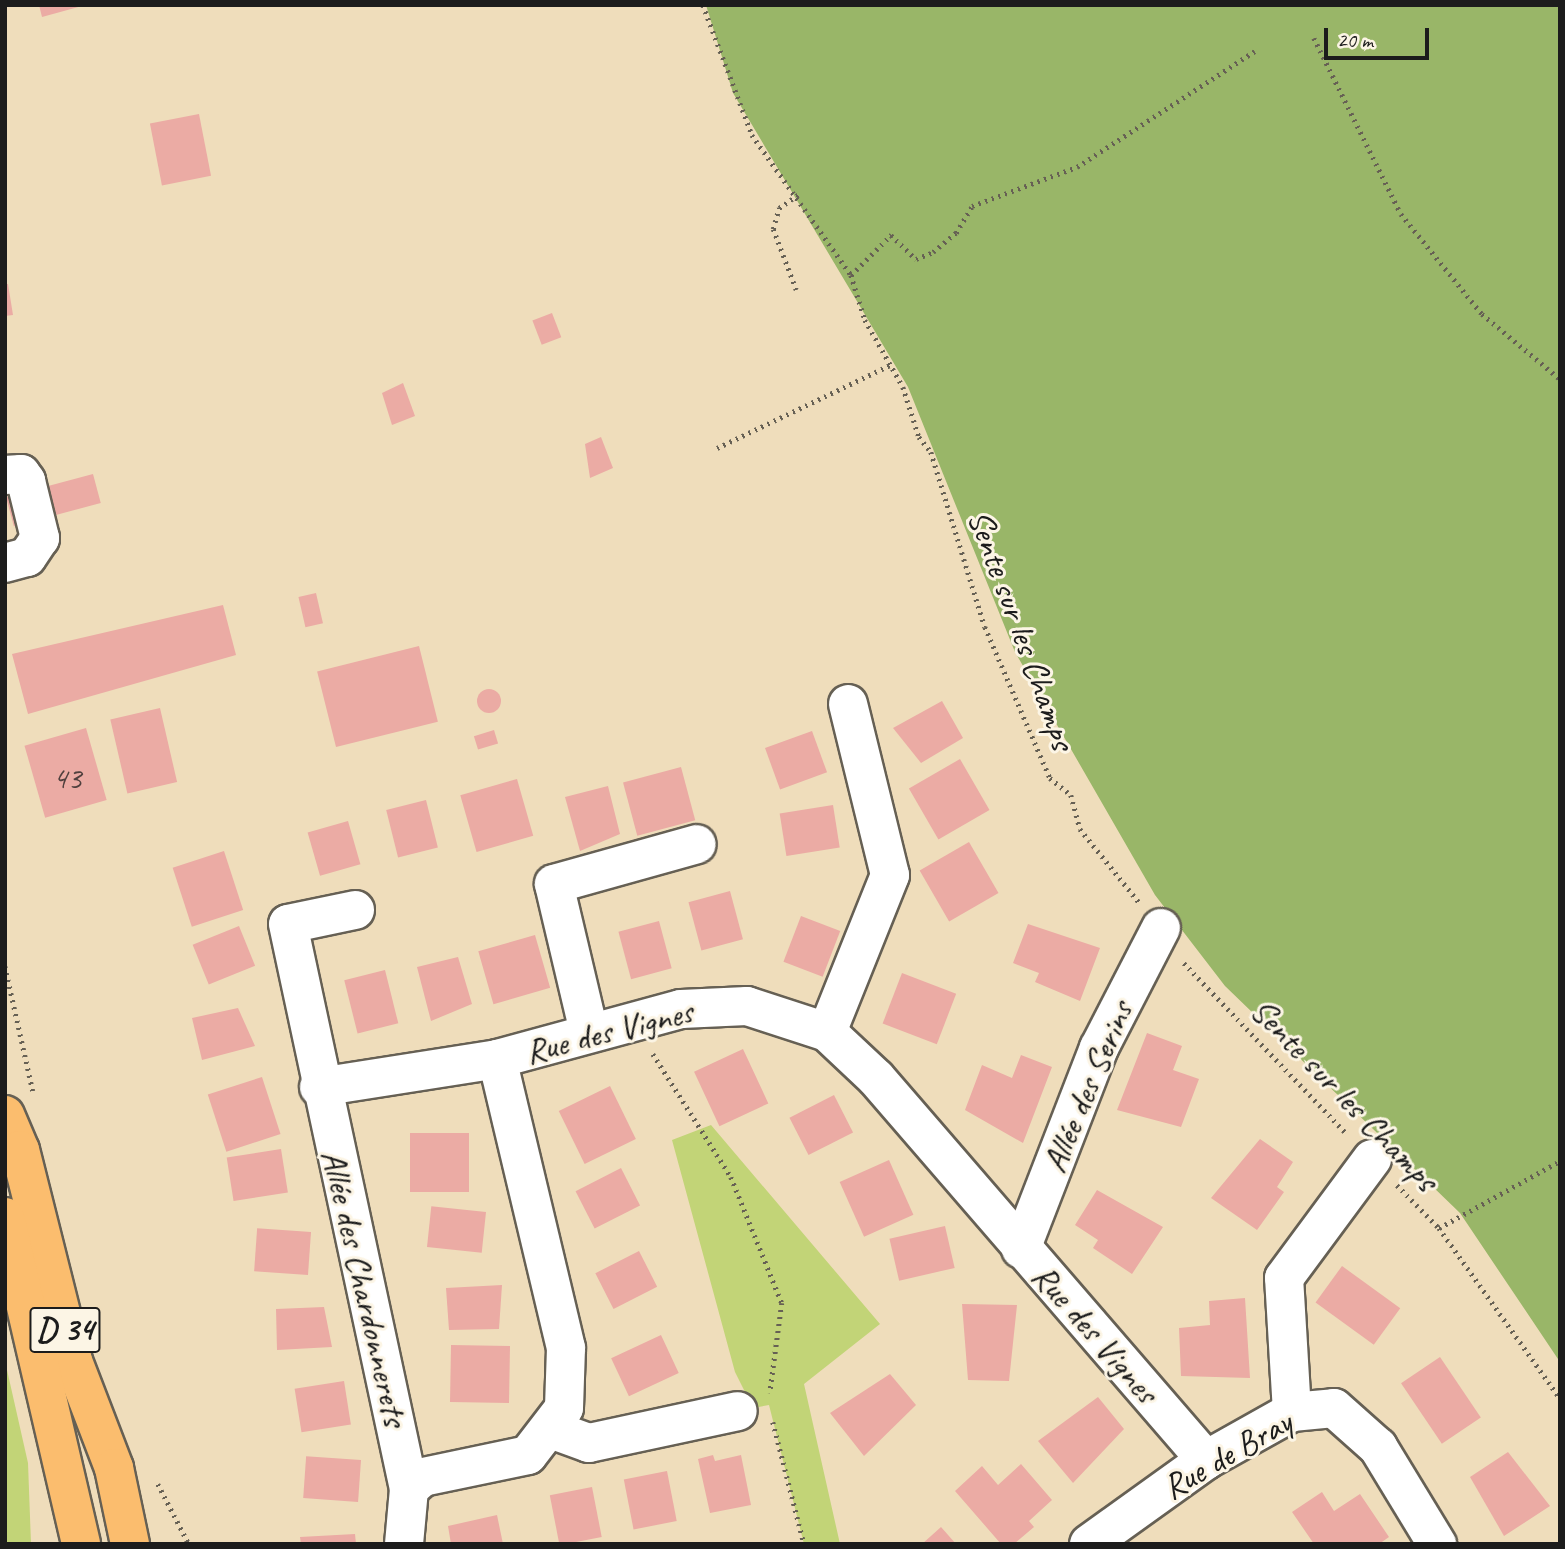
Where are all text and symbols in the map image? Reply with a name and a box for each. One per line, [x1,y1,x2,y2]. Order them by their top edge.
scale bar [1327,14,1432,58]
text: 20 m [1337,27,1373,53]
street label: Sente sur les Champs [958,504,1084,756]
house number: 43 [53,759,81,797]
street label: Sente sur les Champs [1241,989,1447,1201]
street label: Rue des Vignes [521,991,697,1073]
street label: Allée des Serins [1033,996,1143,1178]
street label: Allée des Chardonnerets [312,1145,416,1431]
street label: Rue des Vignes [1023,1256,1167,1412]
road number: D 34 [28,1300,102,1360]
street label: Rue de Bray [1155,1401,1299,1509]

